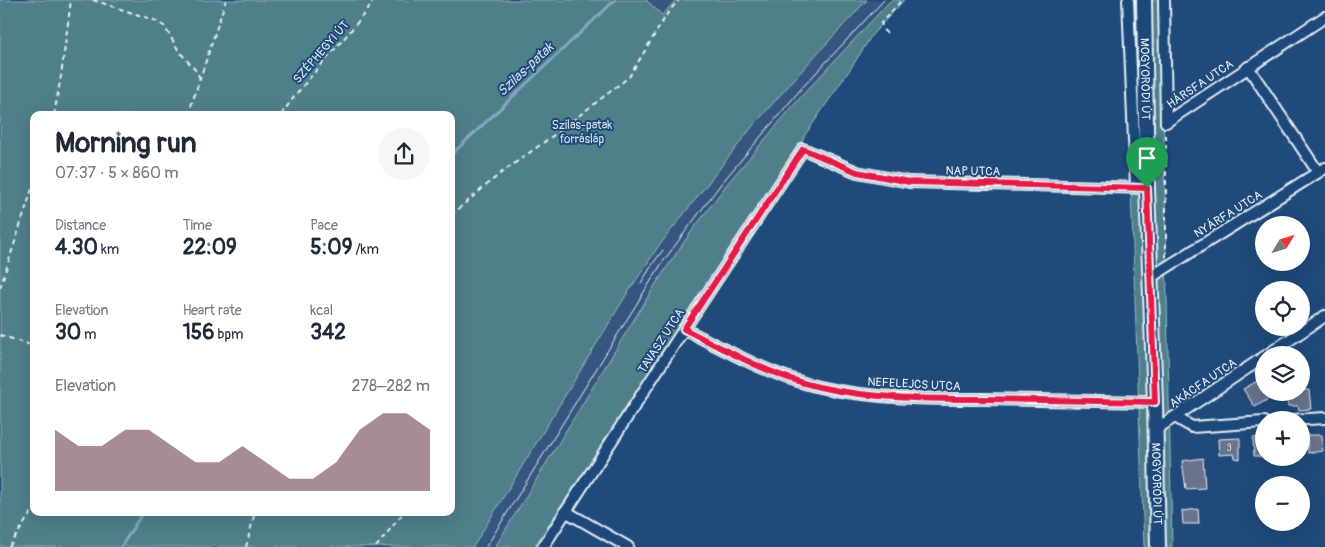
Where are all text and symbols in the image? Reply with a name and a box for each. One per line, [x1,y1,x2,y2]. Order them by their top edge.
street label: SZÉPHEGYI ÚT [289,17,353,87]
water label: Szilas-patak [494,38,558,100]
street label: MOGYORÓDI ÚT [1137,38,1154,121]
street label: HÁRSFA UTCA [1164,56,1237,112]
park label: Szilas-patak forrásláp [552,118,612,147]
text: Morning run [55,126,197,161]
button: share [378,128,430,180]
pin [1126,137,1168,188]
icon: arrive [1133,144,1161,172]
text: 07:37 · 5 × 860 m [55,163,179,183]
street label: NAP UTCA [945,164,1001,179]
street label: NYÁRFA UTCA [1191,187,1265,241]
north arrow [1255,216,1310,271]
map controls [1255,216,1310,531]
text: Distance [55,217,106,234]
text: Time [183,217,212,234]
text: Pace [310,217,338,234]
text: 4.30 [55,234,98,261]
text: 22:09 [183,234,237,261]
text: 5:09 [310,234,352,261]
text: km [98,241,119,258]
text: /km [352,241,379,258]
button: locate [1255,281,1310,336]
text: Elevation [55,302,108,319]
text: Heart rate [183,302,242,319]
text: kcal [310,302,333,319]
street label: TAVASZ UTCA [635,306,688,376]
text: 30 [55,319,81,346]
text: 156 [183,319,214,346]
text: 342 [310,319,346,346]
text: m [81,326,97,343]
text: bpm [214,326,243,343]
button: layers [1255,346,1310,401]
street label: AKÁCFA UTCA [1166,354,1240,411]
street label: NEFELEJCS UTCA [867,375,961,394]
text: Elevation [55,376,116,396]
text: 278–282 m [351,376,430,396]
button: + [1255,411,1310,466]
house number: 3 [1226,442,1232,454]
street label: MOGYORÓDI ÚT [1148,443,1165,525]
button: − [1255,476,1310,531]

